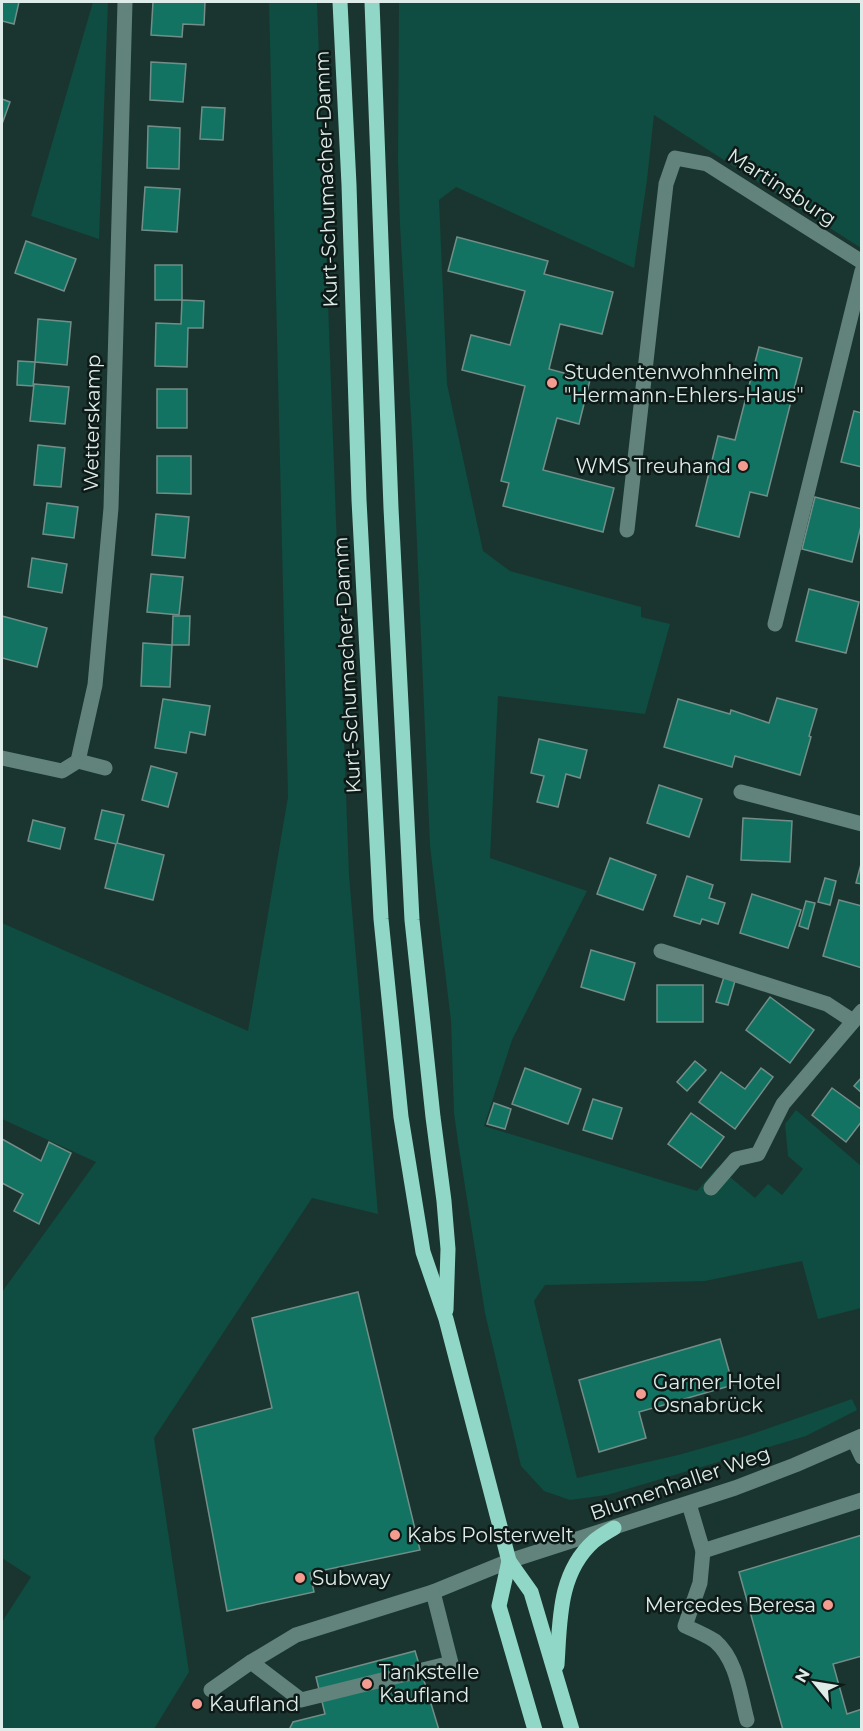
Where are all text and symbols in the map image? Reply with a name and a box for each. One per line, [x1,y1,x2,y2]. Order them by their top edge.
street label: Kurt-Schumacher-Damm [310,50,342,308]
street label: Martinsburg [723,143,841,231]
street label: Wetterskamp [79,354,105,492]
place label: Studentenwohnheim "Hermann-Ehlers-Haus" [564,360,804,407]
marker: Studentenwohnheim "Hermann-Ehlers-Haus" [545,376,559,390]
place label: WMS Treuhand [576,454,731,478]
marker: WMS Treuhand [736,459,750,473]
street label: Kurt-Schumacher-Damm [328,536,366,794]
place label: Garner Hotel Osnabrück [653,1370,781,1417]
marker: Garner Hotel Osnabrück [634,1387,648,1401]
street label: Blumenhaller Weg [587,1441,773,1525]
place label: Kabs Polsterwelt [407,1523,574,1547]
marker: Kabs Polsterwelt [388,1528,402,1542]
place label: Subway [312,1566,391,1590]
marker: Subway [293,1571,307,1585]
place label: Mercedes Beresa [645,1593,816,1617]
marker: Mercedes Beresa [821,1598,835,1612]
north arrow [785,1653,845,1713]
place label: Tankstelle Kaufland [379,1660,479,1707]
text: N [791,1665,814,1686]
marker: Tankstelle Kaufland [360,1677,374,1691]
place label: Kaufland [209,1692,299,1716]
marker: Kaufland [190,1697,204,1711]

